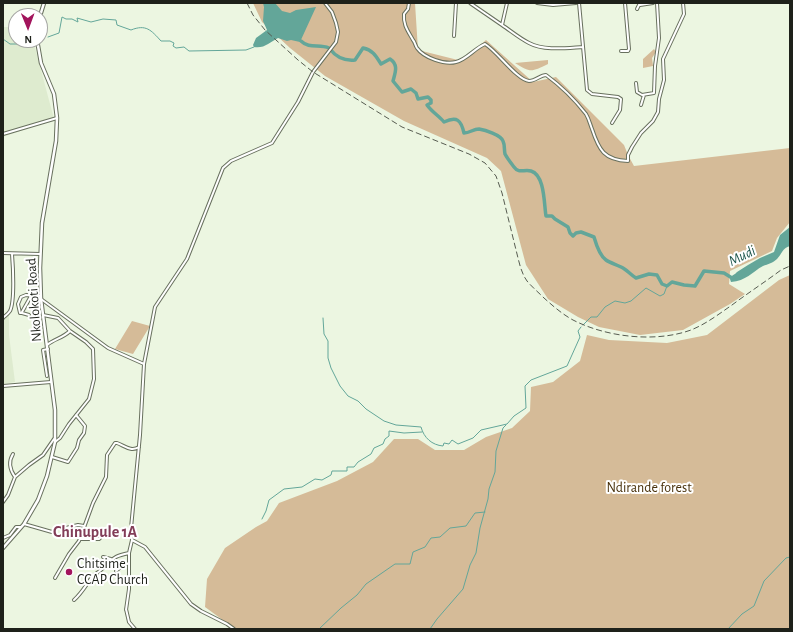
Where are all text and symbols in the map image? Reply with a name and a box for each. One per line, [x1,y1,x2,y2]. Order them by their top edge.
north arrow [8,8,48,48]
text: N [24,34,32,45]
water label: Mudi [725,242,759,270]
street label: Nkolokoti Road [23,258,45,342]
park label: Ndirande forest [606,480,692,496]
district label: Chinupule 1A [53,522,137,542]
place label: Chitsime CCAP Church [77,556,148,588]
marker: Chitsime CCAP Church [64,567,74,577]

